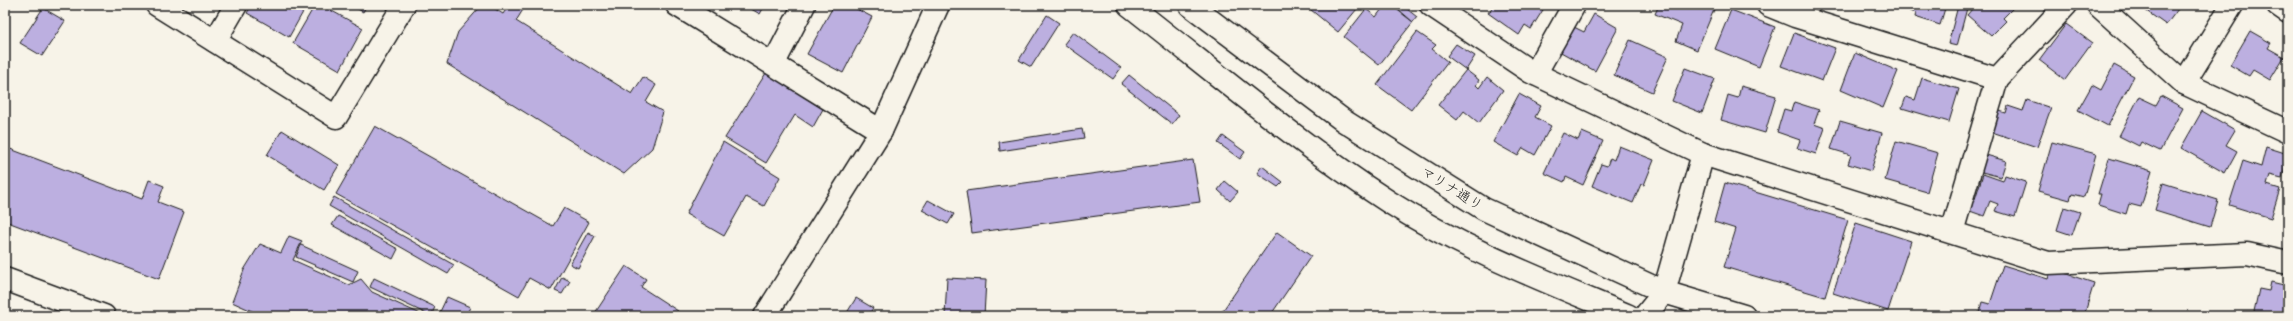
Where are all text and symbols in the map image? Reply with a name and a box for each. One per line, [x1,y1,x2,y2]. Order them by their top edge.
street label: マリナ通り [1416,162,1486,217]

